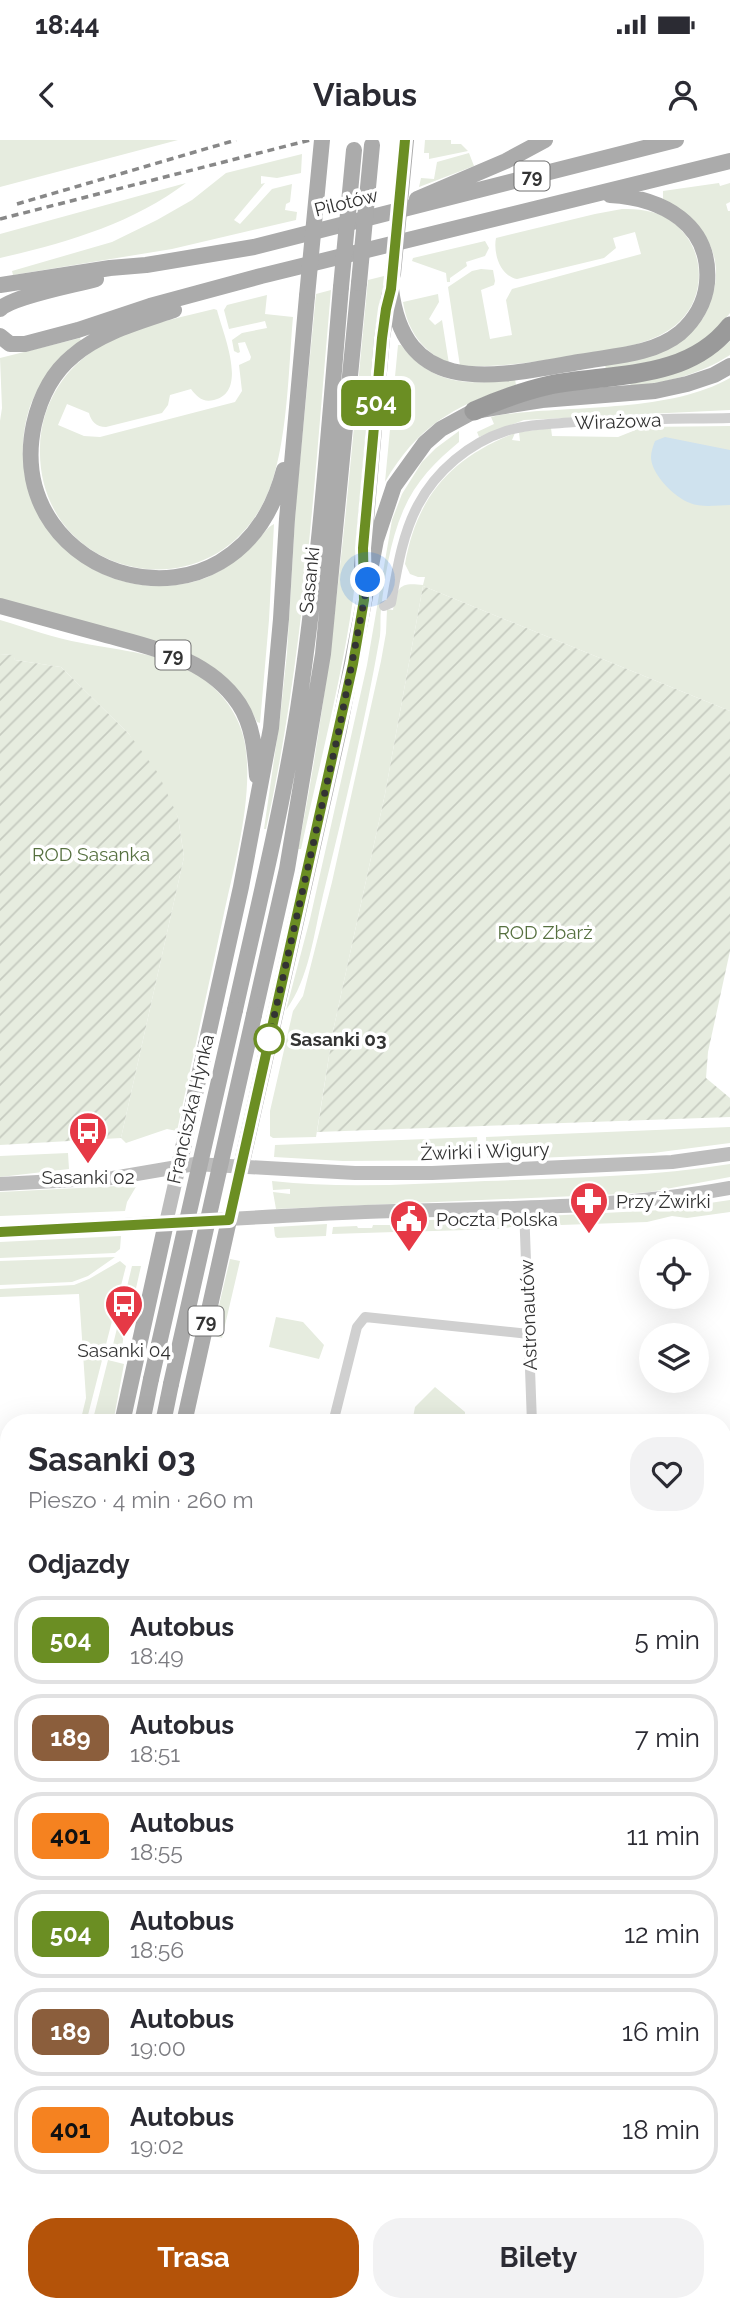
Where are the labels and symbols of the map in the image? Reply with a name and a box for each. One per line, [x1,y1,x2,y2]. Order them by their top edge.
road number: 79 [514,162,550,191]
street label: Pilotów [312,183,381,221]
line badge: 504 [336,380,416,426]
street label: Wirażowa [574,408,662,434]
street label: Sasanki [295,546,323,614]
your location [350,562,385,597]
road number: 79 [156,640,190,670]
park label: ROD Sasanka [32,843,150,865]
park label: ROD Zbarż [497,921,593,943]
marker: Sasanki 03 [254,1024,284,1054]
place label: Sasanki 03 [290,1028,387,1050]
street label: Franciszka Hynka [162,1032,218,1186]
bus stop icon: Sasanki 02 [67,1110,109,1165]
street label: Żwirki i Wigury [420,1138,550,1164]
place label: Sasanki 02 [41,1166,135,1188]
pharmacy icon: Przy Żwirki [568,1180,610,1235]
place label: Przy Żwirki [616,1190,711,1212]
public building icon: Poczta Polska [388,1198,430,1253]
place label: Poczta Polska [436,1208,558,1230]
street label: Astronautów [515,1258,541,1371]
bus stop icon: Sasanki 04 [103,1283,145,1338]
road number: 79 [188,1306,224,1336]
place label: Sasanki 04 [77,1339,171,1361]

